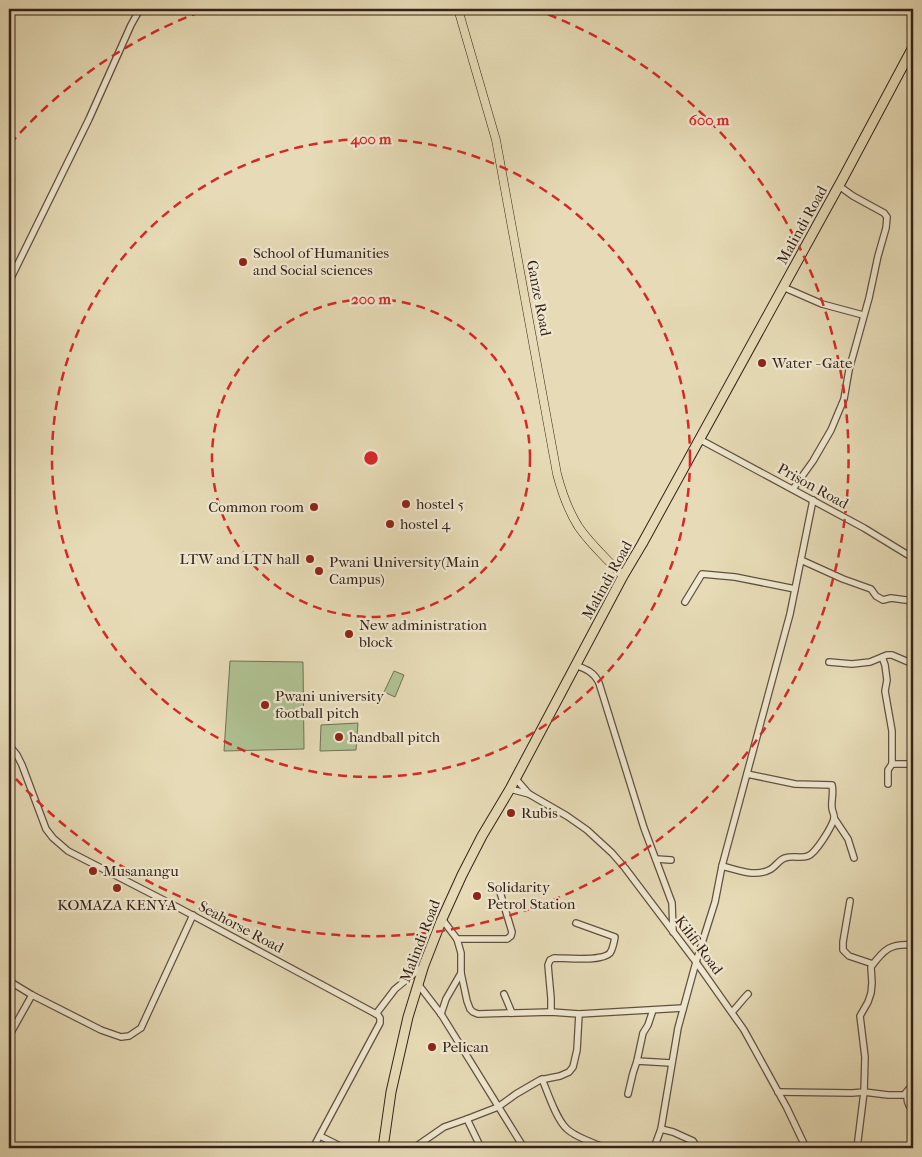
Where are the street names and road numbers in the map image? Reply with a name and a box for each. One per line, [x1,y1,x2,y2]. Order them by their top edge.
street label: Malindi Road [773,182,831,267]
street label: Ganze Road [523,259,555,338]
street label: Prison Road [774,459,852,513]
street label: Malindi Road [578,537,636,622]
street label: Malindi Road [396,896,444,985]
street label: Seahorse Road [195,897,287,957]
street label: Kilifi Road [671,912,727,979]

